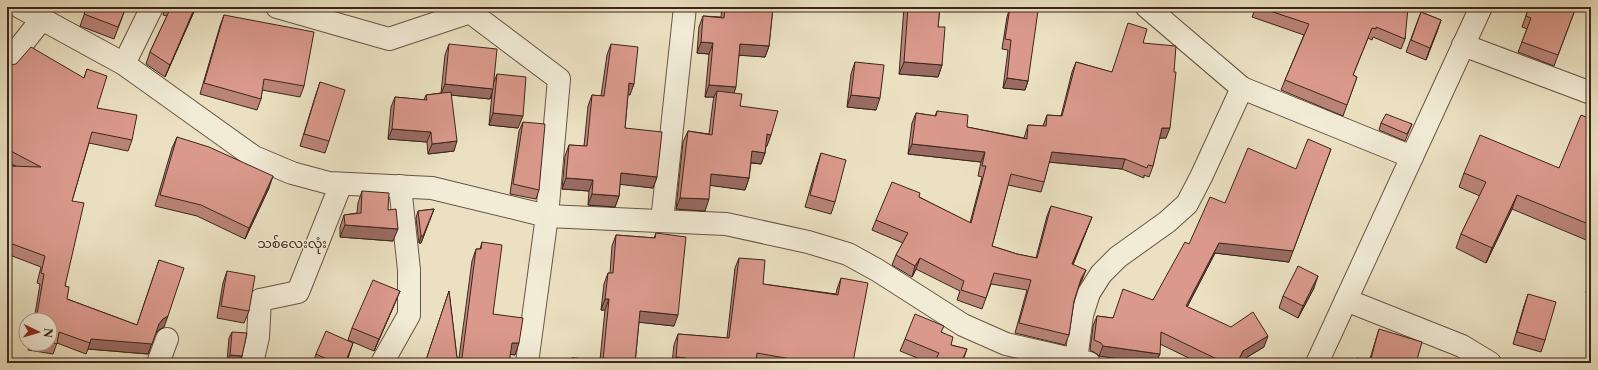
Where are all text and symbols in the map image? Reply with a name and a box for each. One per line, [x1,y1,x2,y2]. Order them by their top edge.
district label: သစ်လေးလုံး [257,235,327,254]
north arrow [18,312,58,352]
text: N [41,327,55,339]

